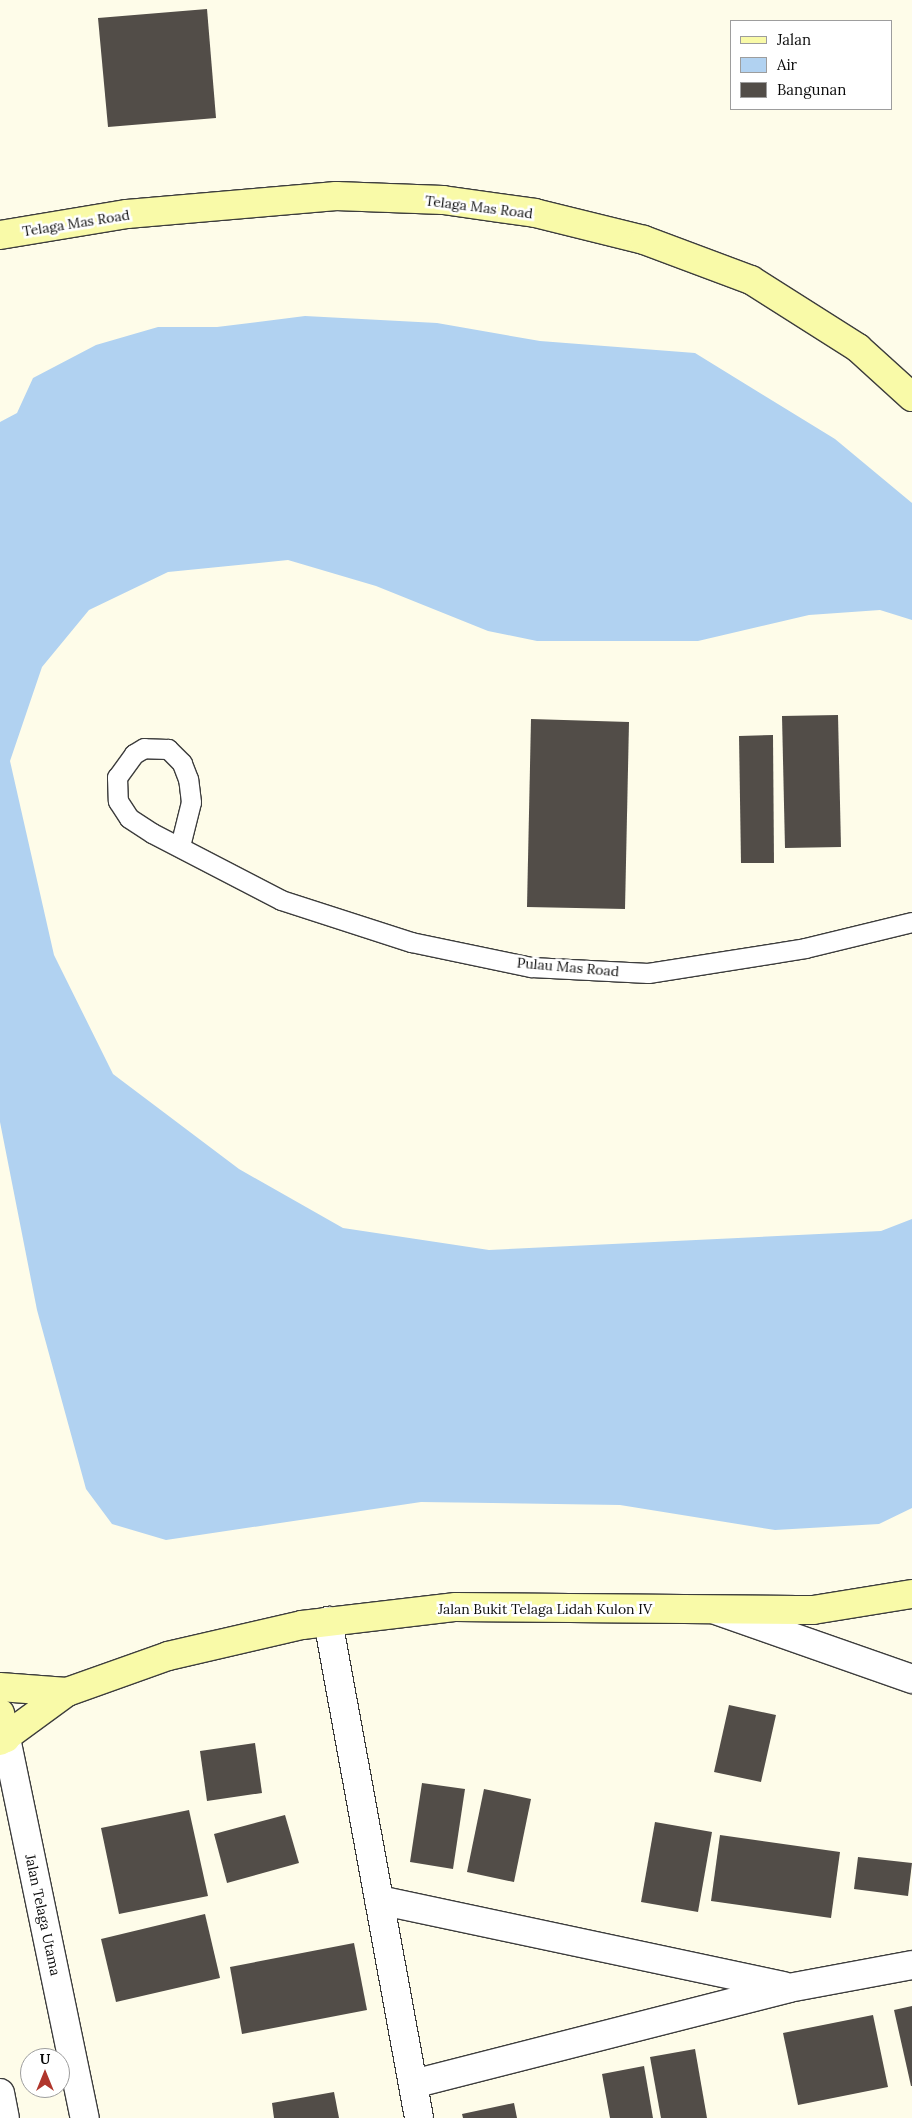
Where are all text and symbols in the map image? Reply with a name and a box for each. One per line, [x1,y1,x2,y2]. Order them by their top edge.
legend [730,20,892,110]
text: Jalan [777,30,811,49]
text: Air [777,55,797,74]
text: Bangunan [777,80,846,99]
street label: Telaga Mas Road [424,192,534,222]
street label: Telaga Mas Road [21,206,131,240]
street label: Pulau Mas Road [516,954,620,980]
street label: Jalan Bukit Telaga Lidah Kulon IV [438,1601,652,1617]
street label: Jalan Telaga Utama [22,1853,64,1977]
north arrow [20,2048,70,2098]
text: U [40,2050,50,2068]

